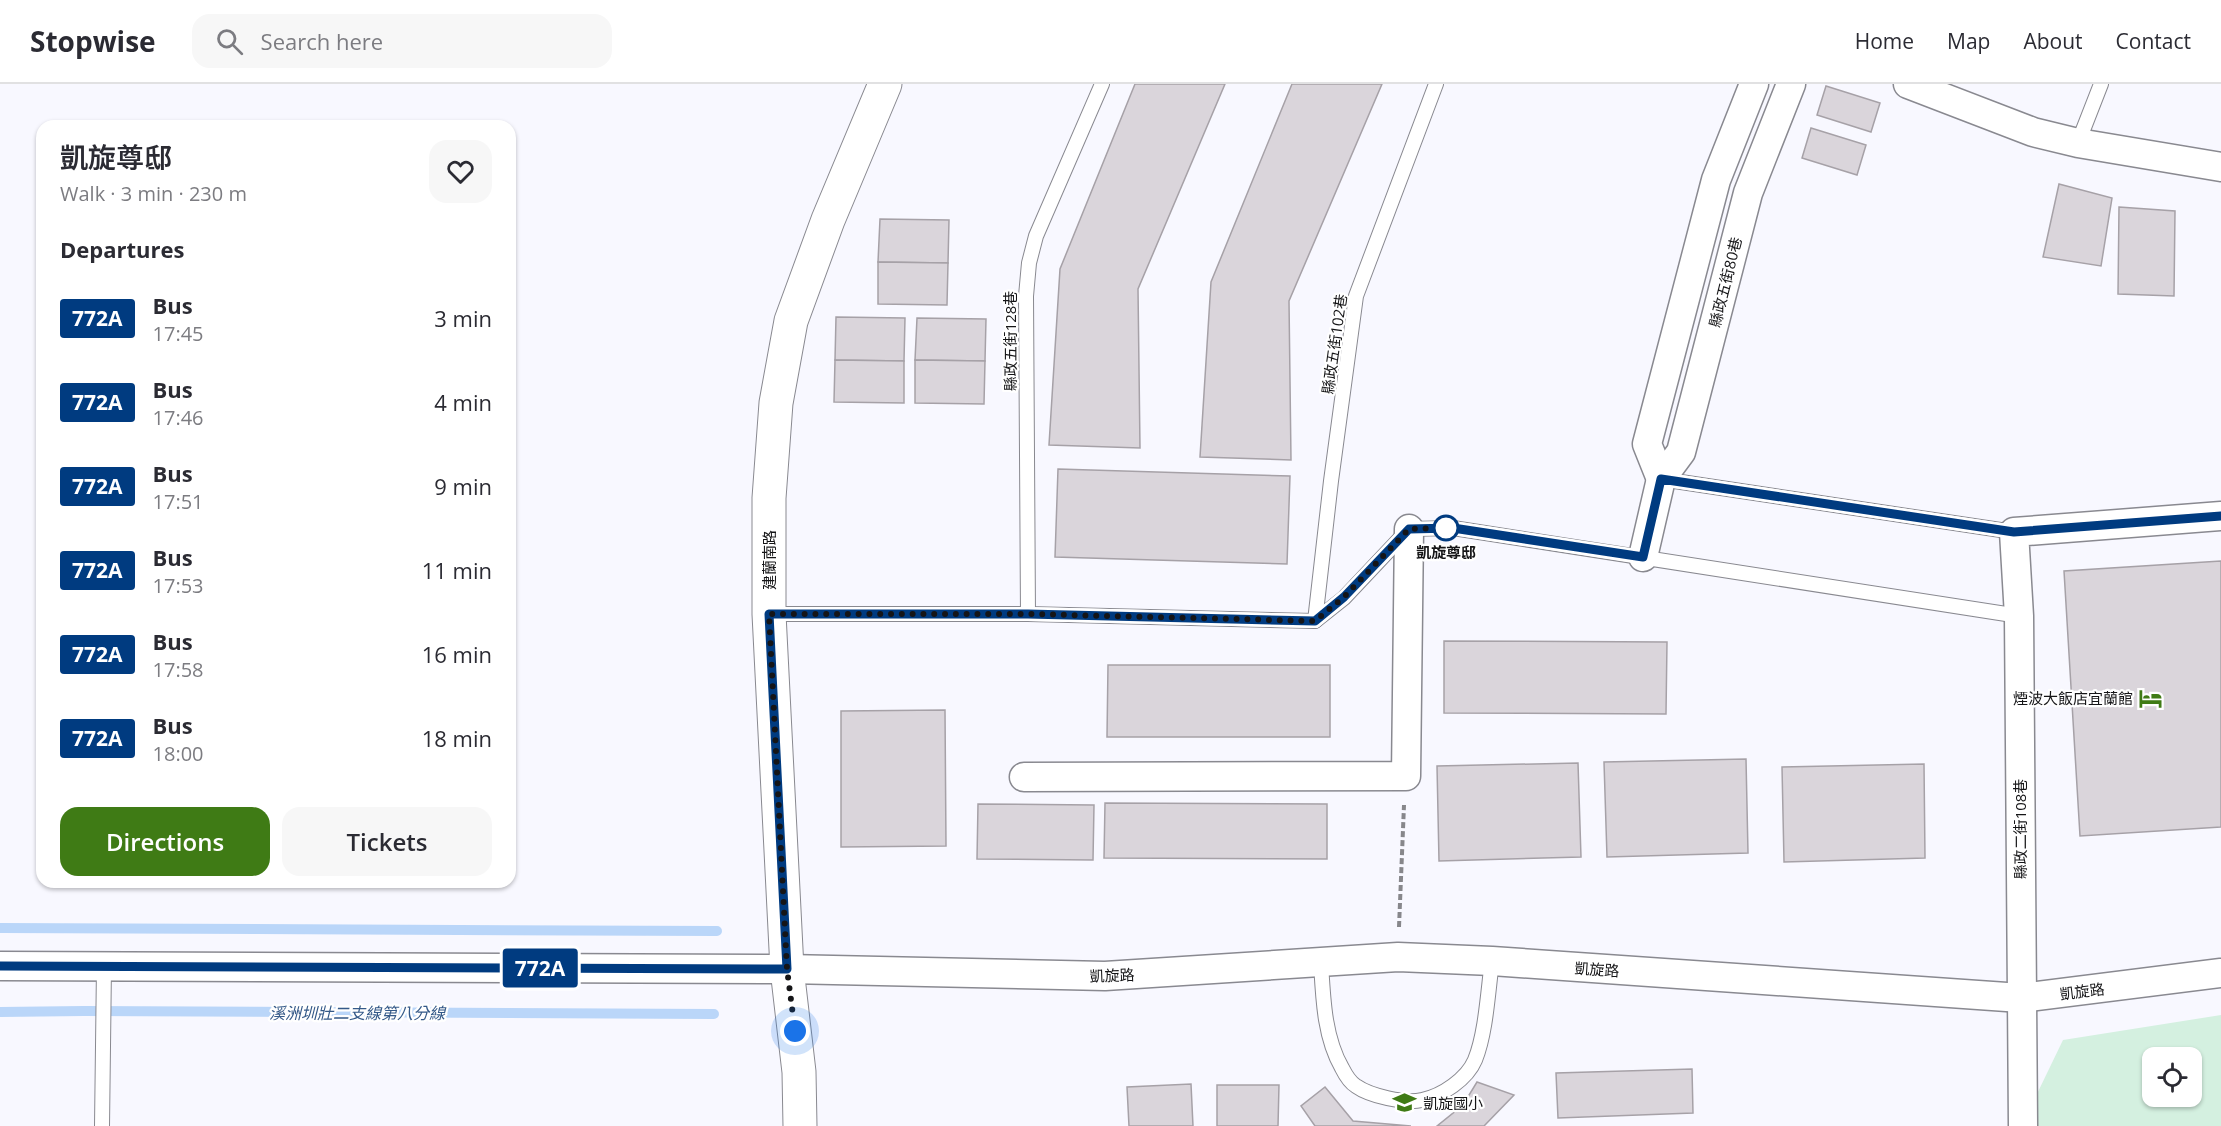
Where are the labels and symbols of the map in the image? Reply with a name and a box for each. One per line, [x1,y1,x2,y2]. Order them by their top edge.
street label: 縣政五街80巷 [1704,235,1746,329]
street label: 縣政五街128巷 [1000,291,1020,391]
street label: 縣政五街102巷 [1317,293,1351,395]
marker: 凱旋尊邸 [1433,515,1459,541]
street label: 建蘭南路 [759,530,779,590]
place label: 凱旋尊邸 [1416,542,1476,562]
hotel icon: 煙波大飯店宜蘭館 [2138,685,2164,711]
place label: 煙波大飯店宜蘭館 [2013,688,2133,708]
street label: 縣政二街108巷 [2010,779,2030,879]
line badge: 772A [498,948,582,988]
street label: 凱旋路 [1574,957,1620,981]
street label: 凱旋路 [1089,964,1135,986]
street label: 凱旋路 [2058,978,2106,1004]
water label: 溪洲圳壯二支線第八分線 [269,1002,447,1024]
your location [780,1016,810,1046]
school or university icon: 凱旋國小 [1392,1090,1418,1116]
place label: 凱旋國小 [1423,1093,1483,1113]

